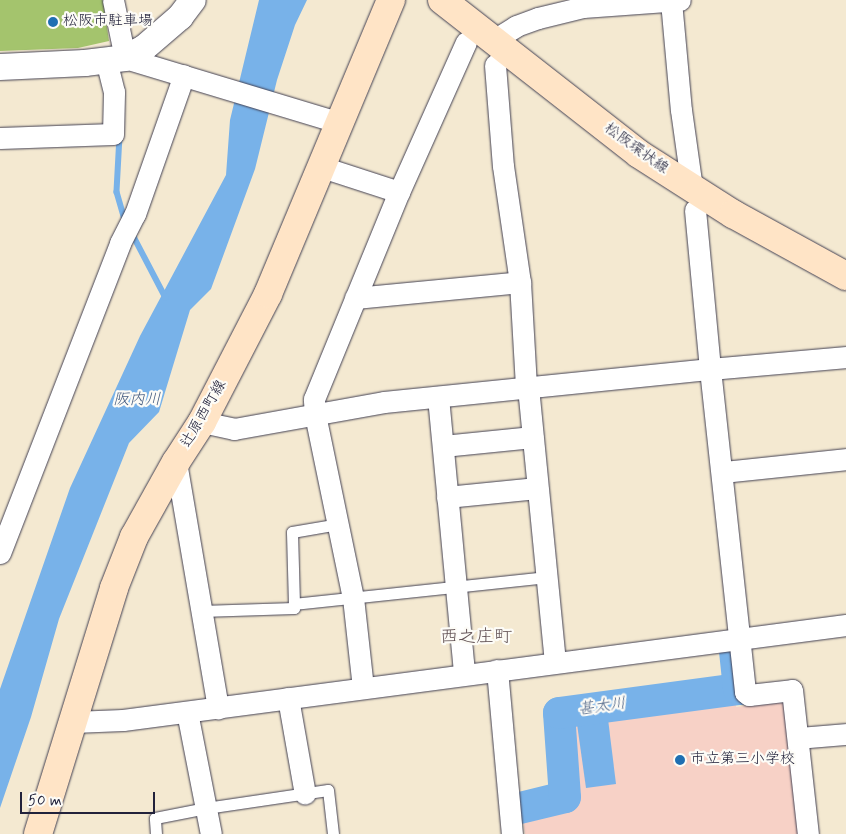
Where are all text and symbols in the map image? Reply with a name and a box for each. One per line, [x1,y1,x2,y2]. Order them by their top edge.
place label: 松阪市駐車場 [63,13,153,31]
marker: 松阪市駐車場 [47,16,59,28]
street label: 松阪環状線 [600,120,672,178]
street label: 辻原西町線 [177,377,231,451]
water label: 阪内川 [113,390,161,410]
district label: 西之庄町 [440,626,512,648]
water label: 甚太川 [577,694,627,720]
place label: 市立第三小学校 [690,751,795,769]
marker: 市立第三小学校 [674,754,686,766]
scale bar [22,782,158,814]
text: 50 m [28,791,62,811]

